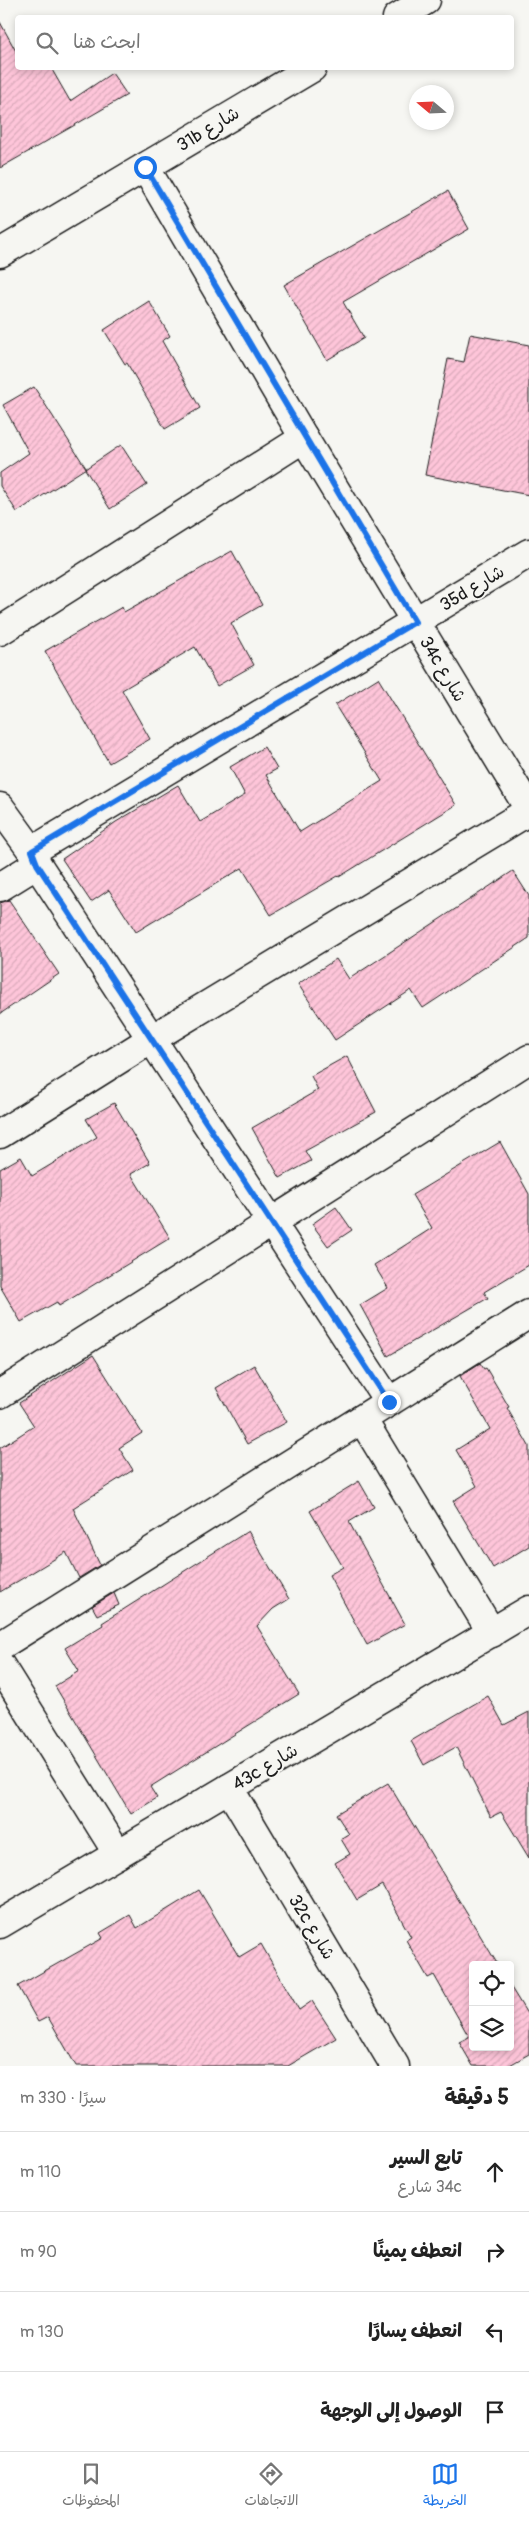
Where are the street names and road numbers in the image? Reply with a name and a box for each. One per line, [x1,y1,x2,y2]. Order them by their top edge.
street label: 31b شارع [173,102,244,157]
street label: 35d شارع [436,560,509,617]
street label: 34c شارع [414,632,471,706]
street label: 43c شارع [228,1739,302,1796]
street label: 32c شارع [283,1890,340,1964]

